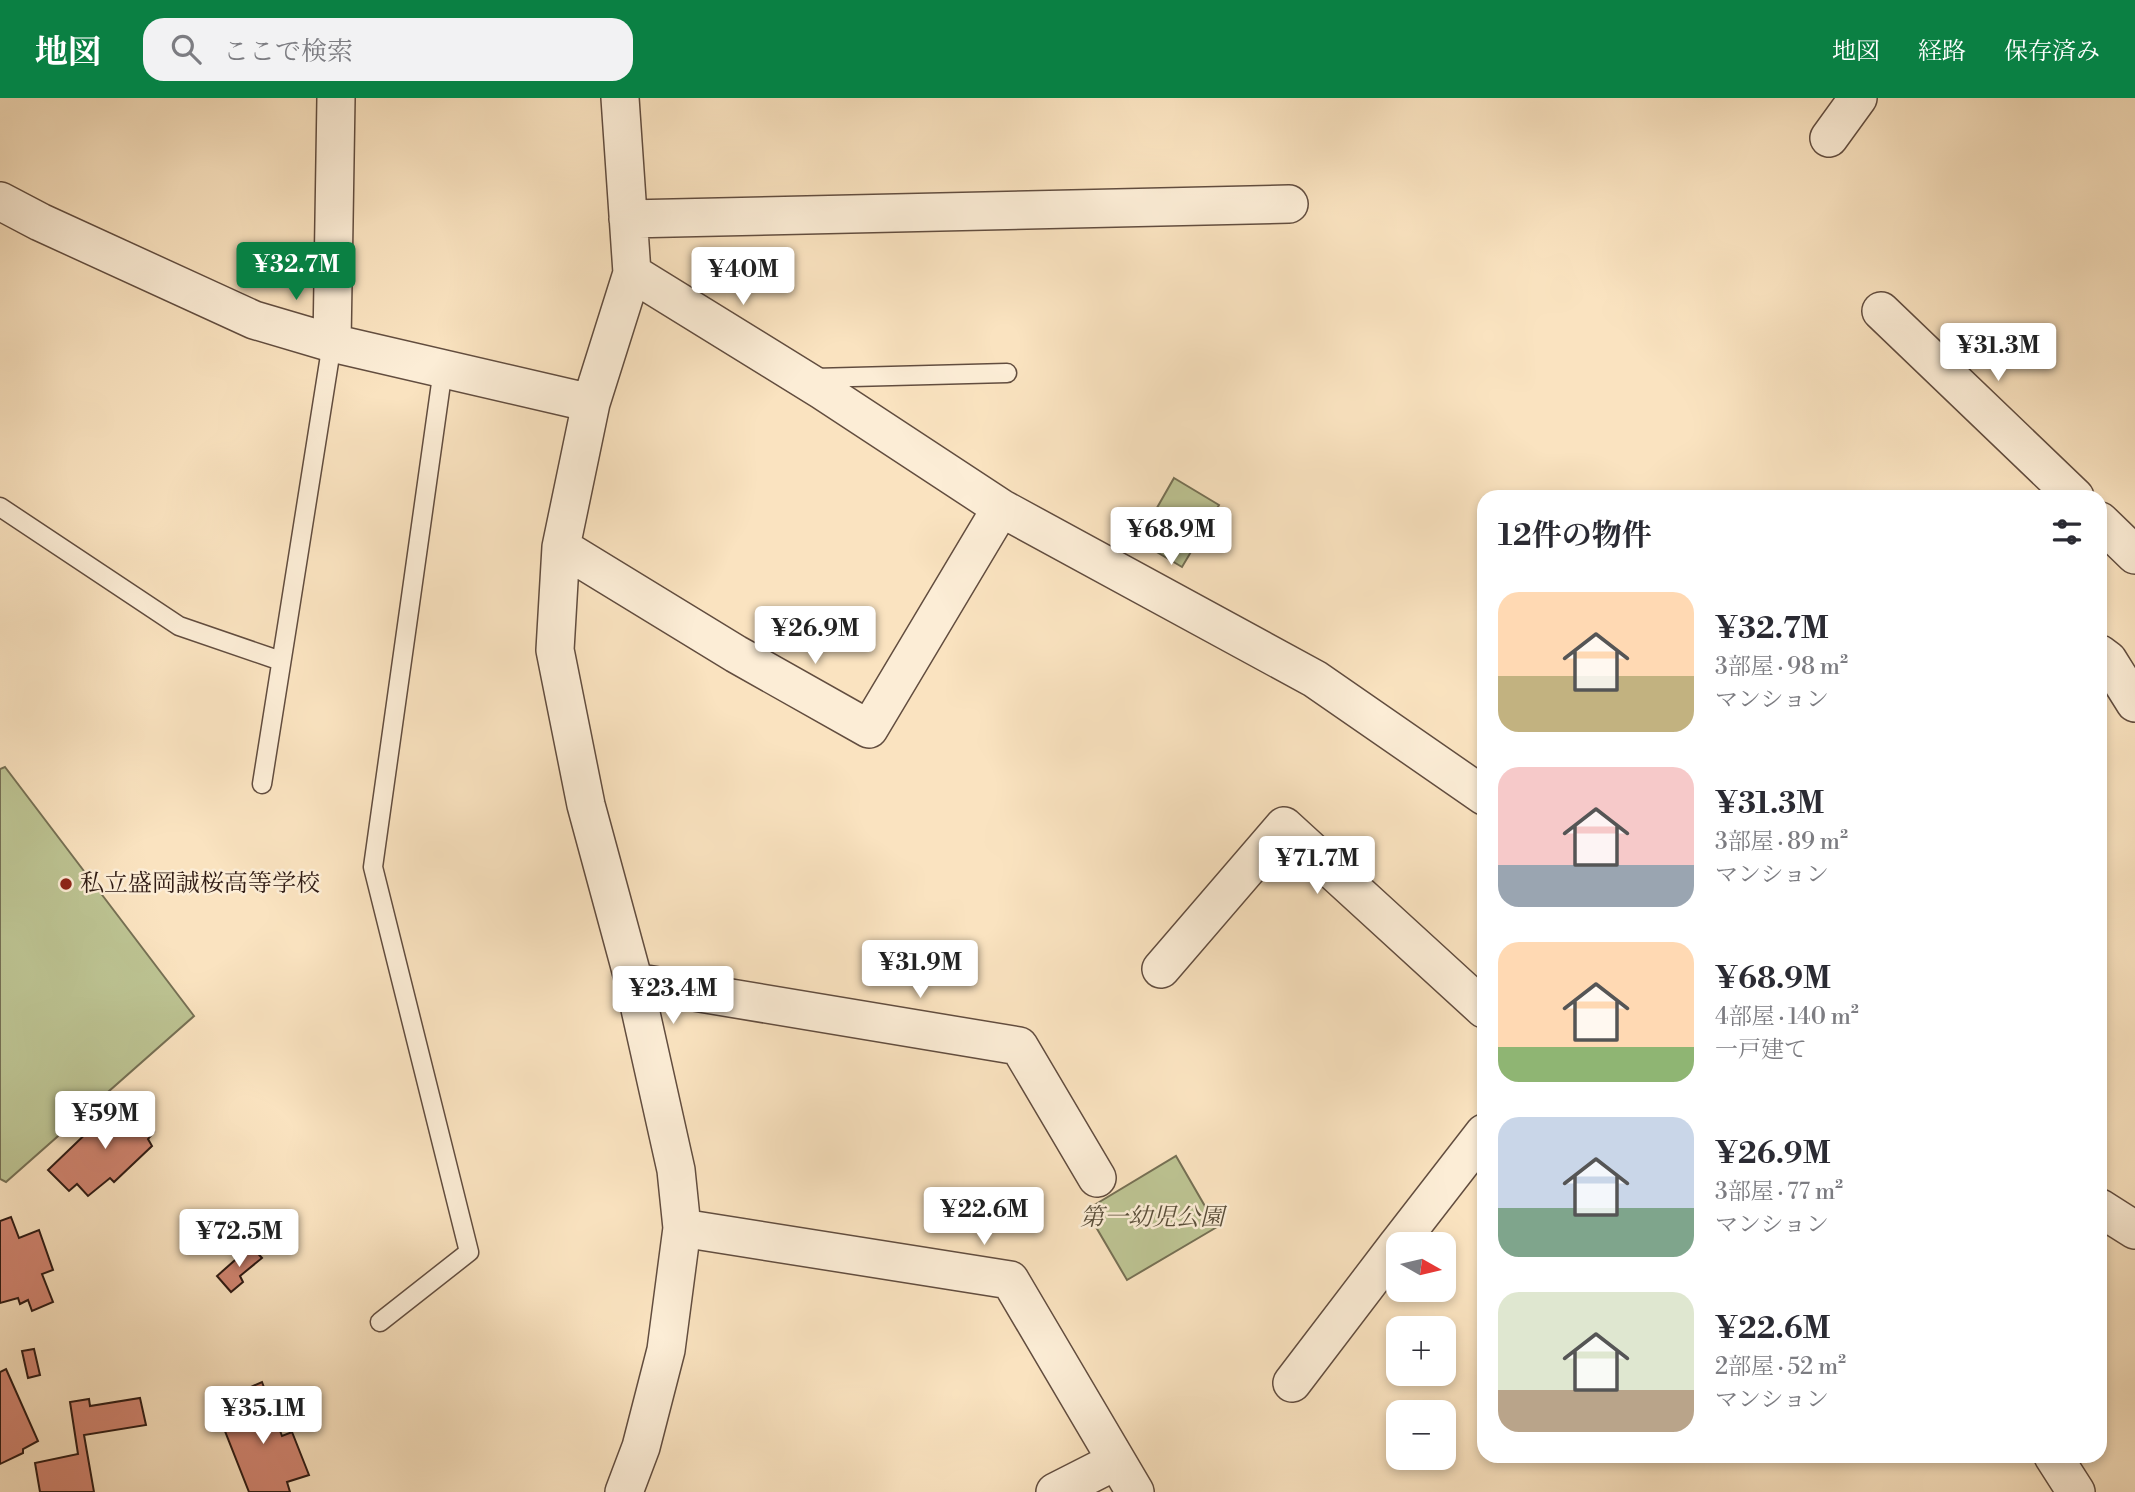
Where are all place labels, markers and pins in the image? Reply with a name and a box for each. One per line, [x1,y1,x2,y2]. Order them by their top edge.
pin: ¥32.7M [239,242,353,302]
pin: ¥40M [702,248,784,307]
pin: ¥31.3M [1941,324,2055,383]
pin: ¥68.9M [1114,508,1228,567]
pin: ¥26.9M [758,606,872,666]
pin: ¥71.7M [1260,836,1374,896]
place label: 私立盛岡誠桜高等学校 [80,869,320,899]
marker: 私立盛岡誠桜高等学校 [58,876,74,892]
pin: ¥31.9M [863,940,977,1000]
pin: ¥23.4M [616,967,730,1026]
pin: ¥59M [64,1091,146,1151]
pin: ¥22.6M [927,1188,1041,1247]
pin: ¥72.5M [182,1210,296,1269]
pin: ¥35.1M [206,1386,320,1446]

